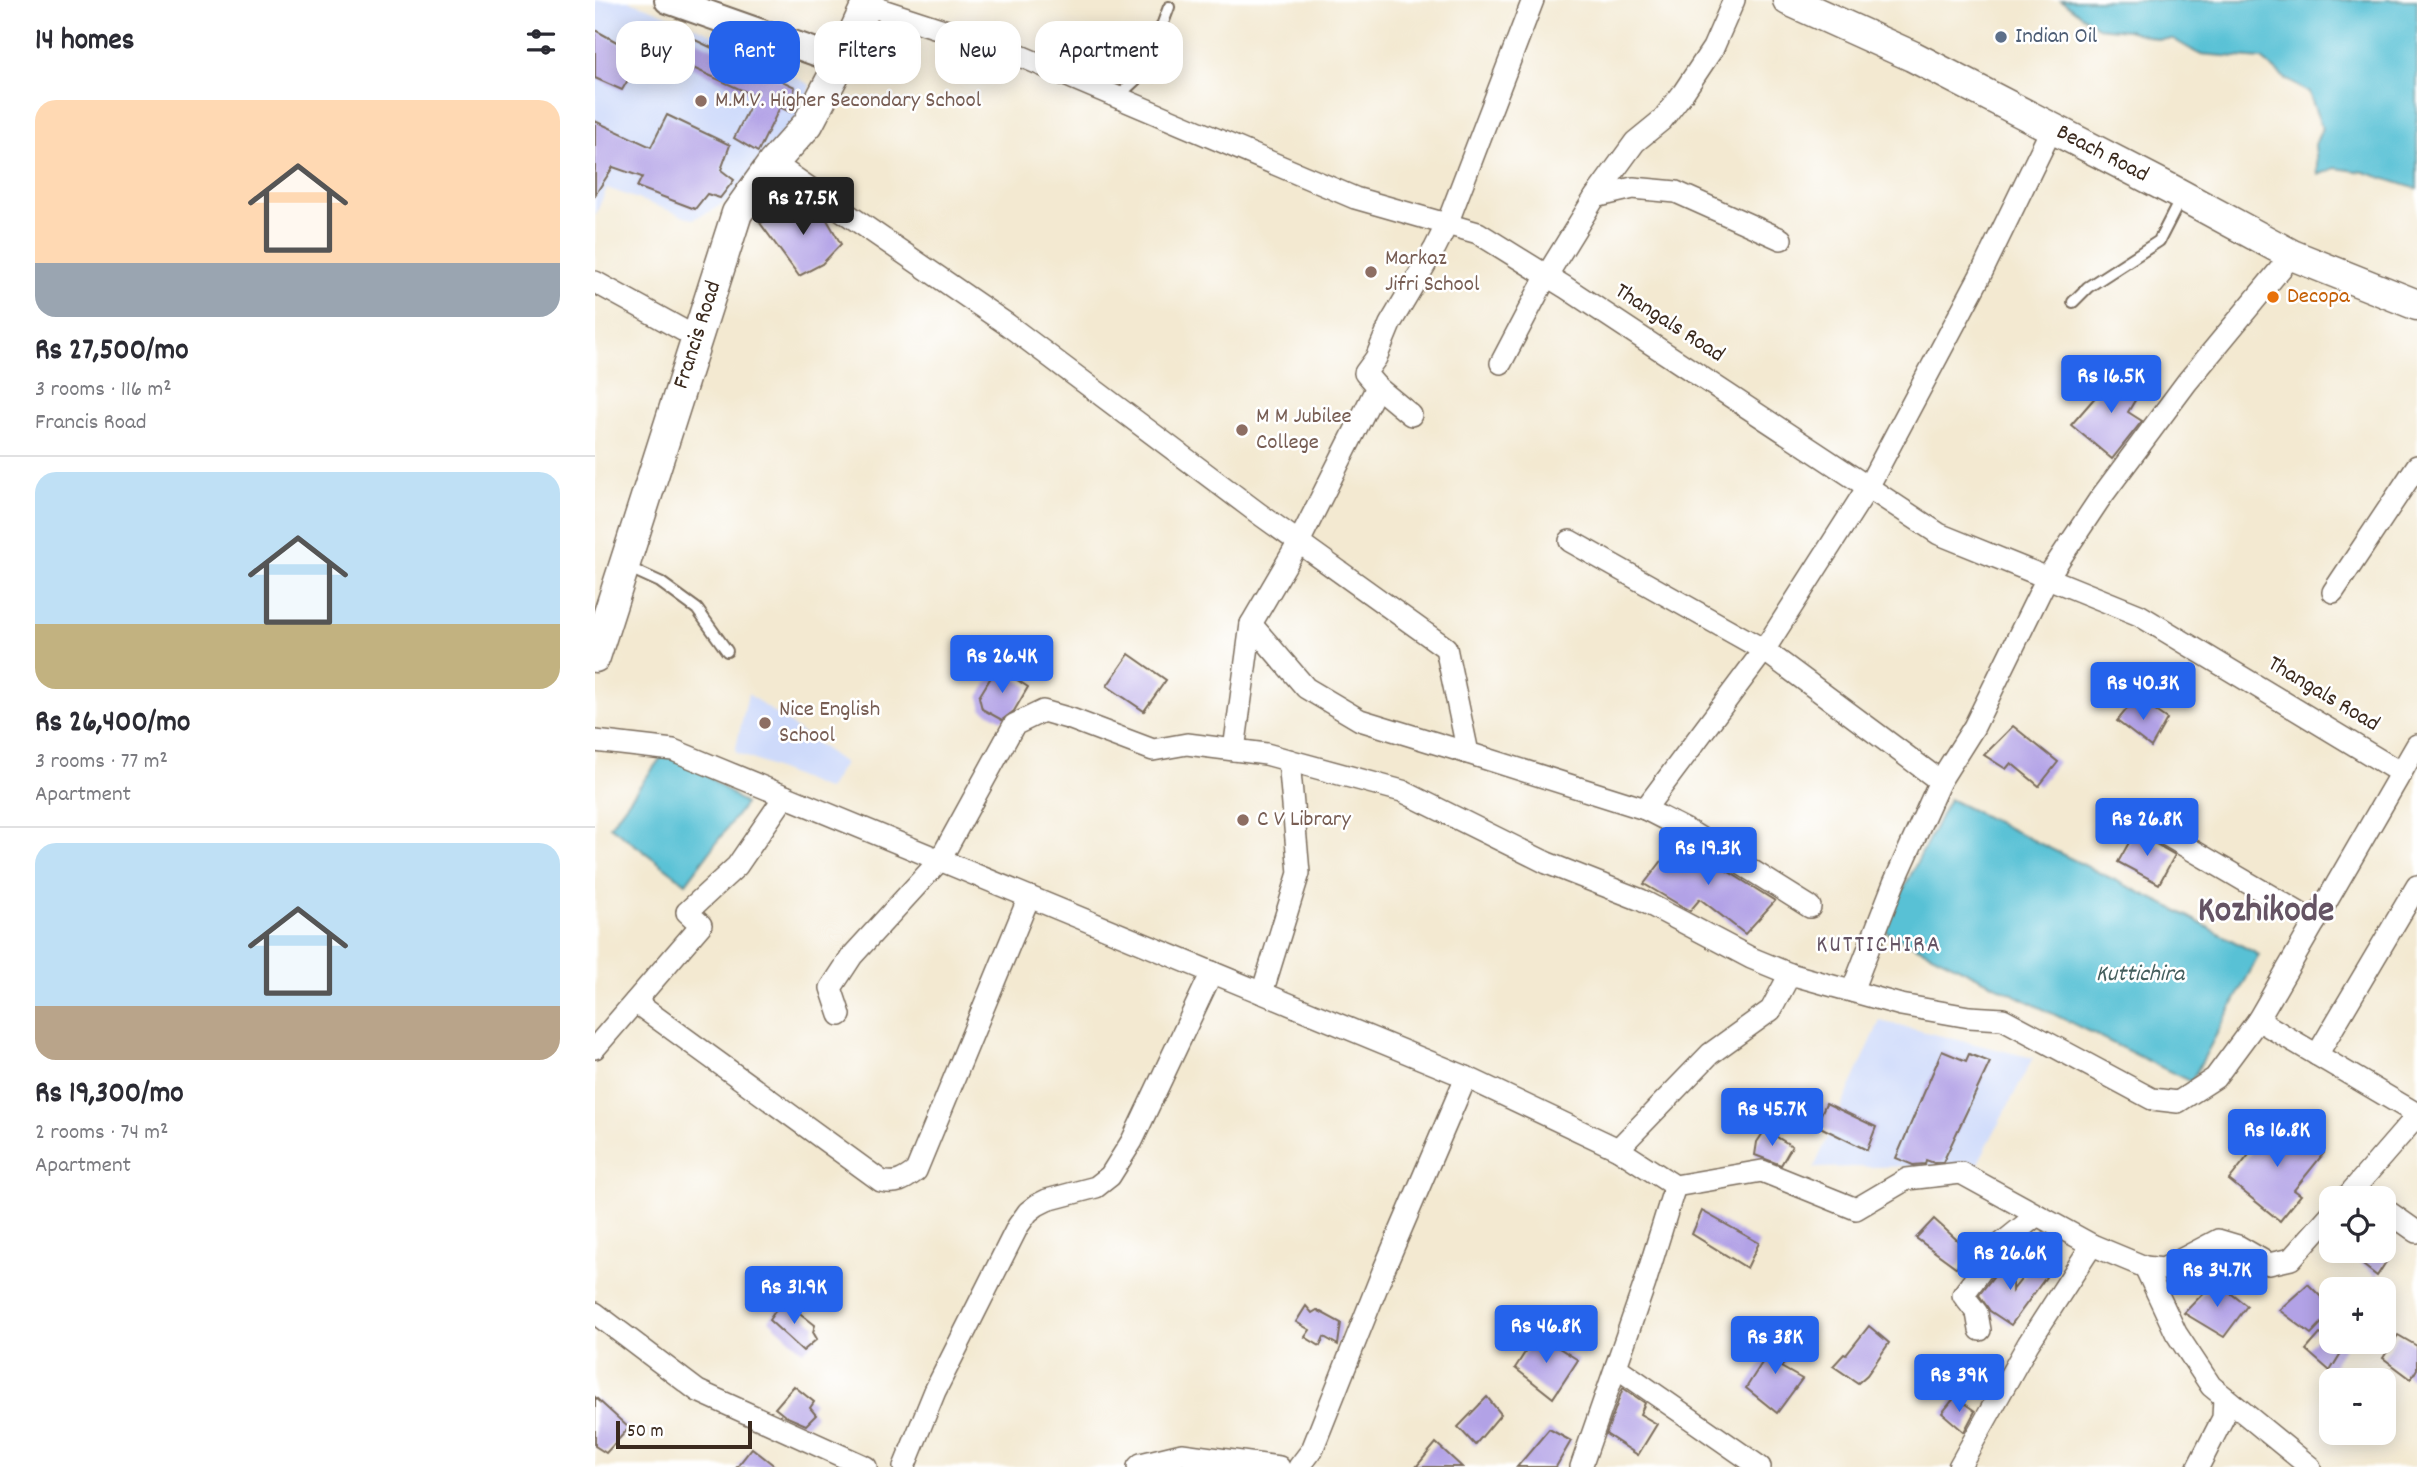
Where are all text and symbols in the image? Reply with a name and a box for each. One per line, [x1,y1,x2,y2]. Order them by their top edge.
text: 14 homes [35,21,134,64]
chip: Buy [616,21,695,84]
chip: Rent [709,21,800,84]
chip: Filters [814,21,921,84]
chip: New [935,21,1021,84]
chip: Apartment [1035,21,1183,84]
place label: Indian Oil [2015,21,2098,54]
icon: filters [522,23,560,61]
marker: Indian Oil [1993,29,2009,45]
place label: M.M.V. Higher Secondary School [715,85,982,118]
marker: M.M.V. Higher Secondary School [693,93,709,109]
street label: Beach Road [2050,116,2154,192]
icon: home [235,145,361,271]
pin: Rs 27.5K [731,177,875,237]
text: Rs 27.5K [768,183,838,216]
place label: Markaz Jifri School [1385,243,1480,302]
marker: Markaz Jifri School [1363,264,1379,280]
street label: Thangals Road [1607,276,1731,372]
street label: Francis Road [665,277,731,393]
place label: Decopa [2287,281,2351,314]
marker: Decopa [2265,289,2281,305]
text: Rs 27,500/mo [35,331,189,374]
pin: Rs 16.5K [2039,356,2183,415]
text: Rs 16.5K [2077,361,2145,394]
text: 3 rooms · 116 m² [35,374,172,407]
place label: M M Jubilee College [1256,401,1352,460]
text: Francis Road [35,407,147,440]
marker: M M Jubilee College [1234,422,1250,438]
icon: home [235,517,361,643]
pin: Rs 26.4K [930,636,1074,695]
text: Rs 26.4K [966,641,1038,674]
street label: Thangals Road [2261,649,2385,741]
pin: Rs 40.3K [2071,662,2215,722]
text: Rs 40.3K [2107,668,2179,701]
place label: Nice English School [779,694,880,753]
text: Rs 26,400/mo [35,703,190,746]
marker: Nice English School [757,715,773,731]
text: 3 rooms · 77 m² [35,746,168,779]
text: Apartment [35,779,131,812]
pin: Rs 26.8K [2075,798,2219,858]
place label: C V Library [1257,804,1351,837]
text: Rs 26.8K [2111,804,2183,837]
marker: C V Library [1235,812,1251,828]
pin: Rs 19.3K [1636,828,1780,887]
text: Rs 19.3K [1675,833,1741,866]
district label: Kozhikode [2198,886,2334,939]
icon: home [235,888,361,1014]
district label: KUTTICHIRA [1816,929,1942,963]
water label: Kuttichira [2096,958,2186,992]
text: Rs 19,300/mo [35,1074,184,1117]
pin: Rs 45.7K [1700,1088,1844,1148]
text: Rs 45.7K [1737,1094,1807,1127]
pin: Rs 16.8K [2205,1110,2349,1169]
text: Rs 16.8K [2244,1115,2310,1148]
text: 2 rooms · 74 m² [35,1117,168,1150]
text: Apartment [35,1150,131,1183]
map controls [2319,1186,2396,1445]
button: locate [2319,1186,2396,1263]
pin: Rs 26.6K [1938,1232,2082,1292]
text: Rs 26.6K [1973,1238,2047,1271]
pin: Rs 34.7K [2145,1250,2289,1309]
text: Rs 34.7K [2182,1255,2252,1288]
pin: Rs 31.9K [722,1266,866,1326]
text: Rs 31.9K [761,1272,827,1305]
button: + [2319,1277,2396,1354]
pin: Rs 46.8K [1474,1306,1618,1365]
text: Rs 46.8K [1511,1311,1581,1344]
pin: Rs 38K [1718,1316,1832,1376]
text: Rs 38K [1747,1322,1803,1355]
pin: Rs 39K [1902,1354,2016,1414]
text: Rs 39K [1930,1360,1988,1393]
button: − [2319,1368,2396,1445]
scale bar [616,1418,753,1450]
text: 50 m [627,1419,664,1446]

